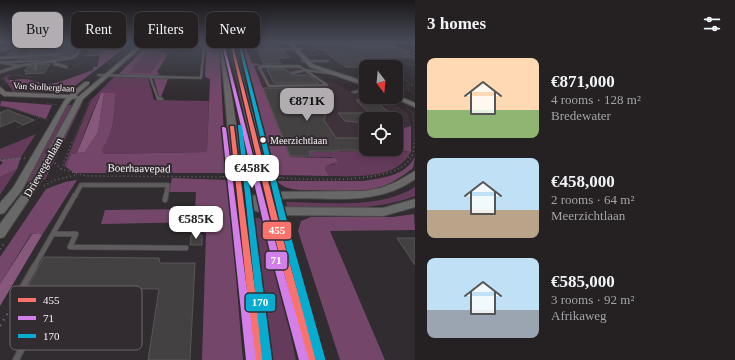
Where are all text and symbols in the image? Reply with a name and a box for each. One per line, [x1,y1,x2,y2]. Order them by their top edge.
chip: Buy [12,12,63,48]
chip: Rent [71,12,126,48]
chip: Filters [134,12,198,48]
chip: New [206,12,260,48]
icon: filters [701,13,723,35]
text: 3 homes [427,14,486,33]
north arrow [359,60,403,104]
map controls [359,60,403,156]
text: €871,000 [551,72,615,91]
icon: home [459,74,507,122]
street label: Van Stolberglaan [13,80,76,94]
pin: €871K [279,88,335,122]
text: 4 rooms · 128 m² [551,92,641,107]
text: €871K [289,93,325,108]
text: Bredewater [551,108,611,123]
button: locate [359,112,403,156]
street label: Driewegenlaan [21,135,65,199]
marker: Meerzichtlaan [258,135,268,145]
place label: Meerzichtlaan [270,135,327,146]
pin: €458K [224,155,280,189]
text: €458K [234,160,270,175]
street label: Boerhaavepad [107,161,171,175]
text: €458,000 [551,172,615,191]
icon: home [459,174,507,222]
text: 2 rooms · 64 m² [551,192,634,207]
pin: €585K [168,206,224,240]
text: Meerzichtlaan [551,208,625,223]
text: €585K [178,211,214,226]
line badge: 455 [262,221,292,240]
text: 455 [269,224,286,236]
line badge: 71 [265,251,288,270]
text: 71 [271,254,282,266]
text: €585,000 [551,272,615,291]
icon: home [459,274,507,322]
legend [10,286,142,350]
text: 3 rooms · 92 m² [551,292,634,307]
line badge: 170 [245,293,276,312]
text: 455 [43,294,60,306]
text: 170 [252,296,269,308]
text: Afrikaweg [551,308,607,323]
text: 71 [43,312,54,324]
text: 170 [43,330,60,342]

